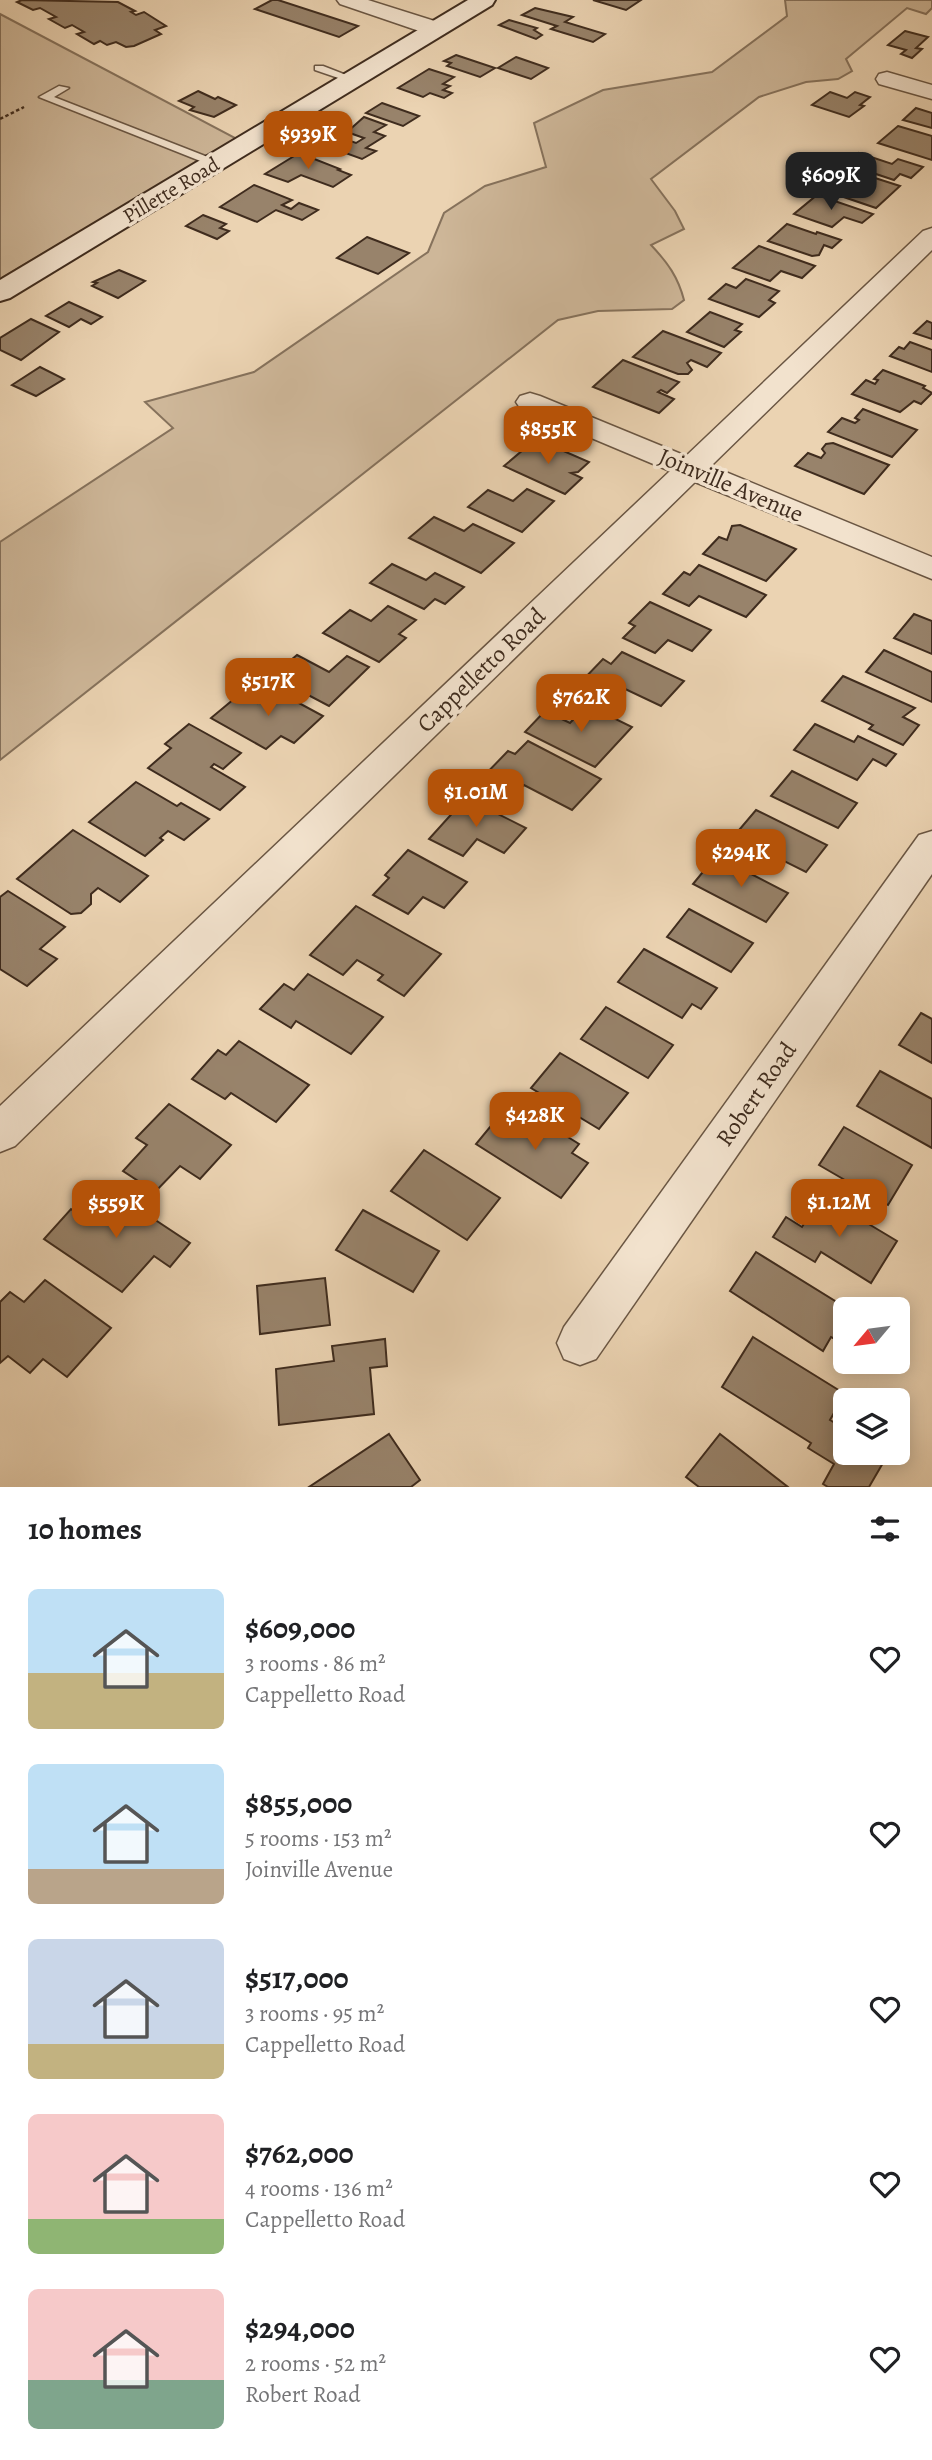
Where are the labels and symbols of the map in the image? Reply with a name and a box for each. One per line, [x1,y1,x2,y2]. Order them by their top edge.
pin: $939K [259,111,357,171]
street label: Pillette Road [117,150,225,230]
pin: $609K [782,152,880,212]
pin: $855K [499,406,597,466]
street label: Joinville Avenue [654,440,808,530]
street label: Cappelletto Road [410,600,552,740]
pin: $517K [219,658,317,718]
pin: $762K [532,674,630,734]
pin: $1.01M [419,770,533,829]
pin: $294K [692,830,790,889]
street label: Robert Road [708,1035,804,1153]
pin: $428K [486,1092,584,1152]
pin: $559K [67,1180,165,1240]
pin: $1.12M [782,1180,896,1239]
north arrow [833,1297,910,1374]

